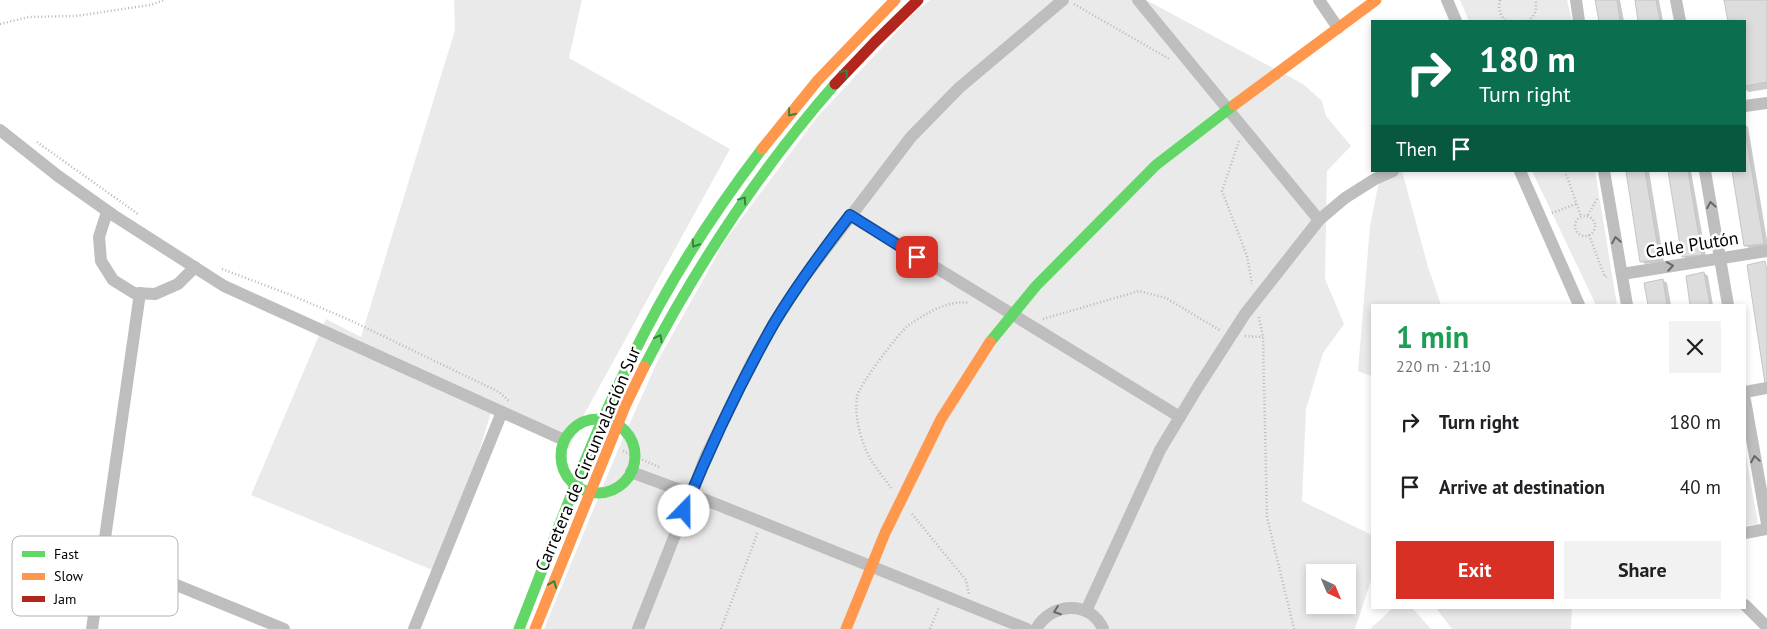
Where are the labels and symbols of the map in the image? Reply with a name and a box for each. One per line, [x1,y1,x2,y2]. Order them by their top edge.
one-way arrow [839,69,848,78]
one-way arrow [788,107,797,116]
one-way arrow [737,196,747,205]
one-way arrow [1707,201,1717,210]
street label: Calle Plutón [1644,226,1740,263]
one-way arrow [1611,235,1621,244]
pin [896,236,938,278]
one-way arrow [692,238,701,247]
one-way arrow [1666,262,1674,272]
one-way arrow [653,335,663,344]
street label: Carretera de Circunvalación Sur [530,343,645,575]
one-way arrow [1751,455,1761,464]
position arrow [657,484,709,536]
legend [12,536,178,616]
text: Fast [54,545,79,563]
north arrow [1306,564,1356,614]
text: Slow [54,567,84,585]
one-way arrow [547,580,558,589]
text: Jam [53,590,76,608]
one-way arrow [1053,605,1061,615]

